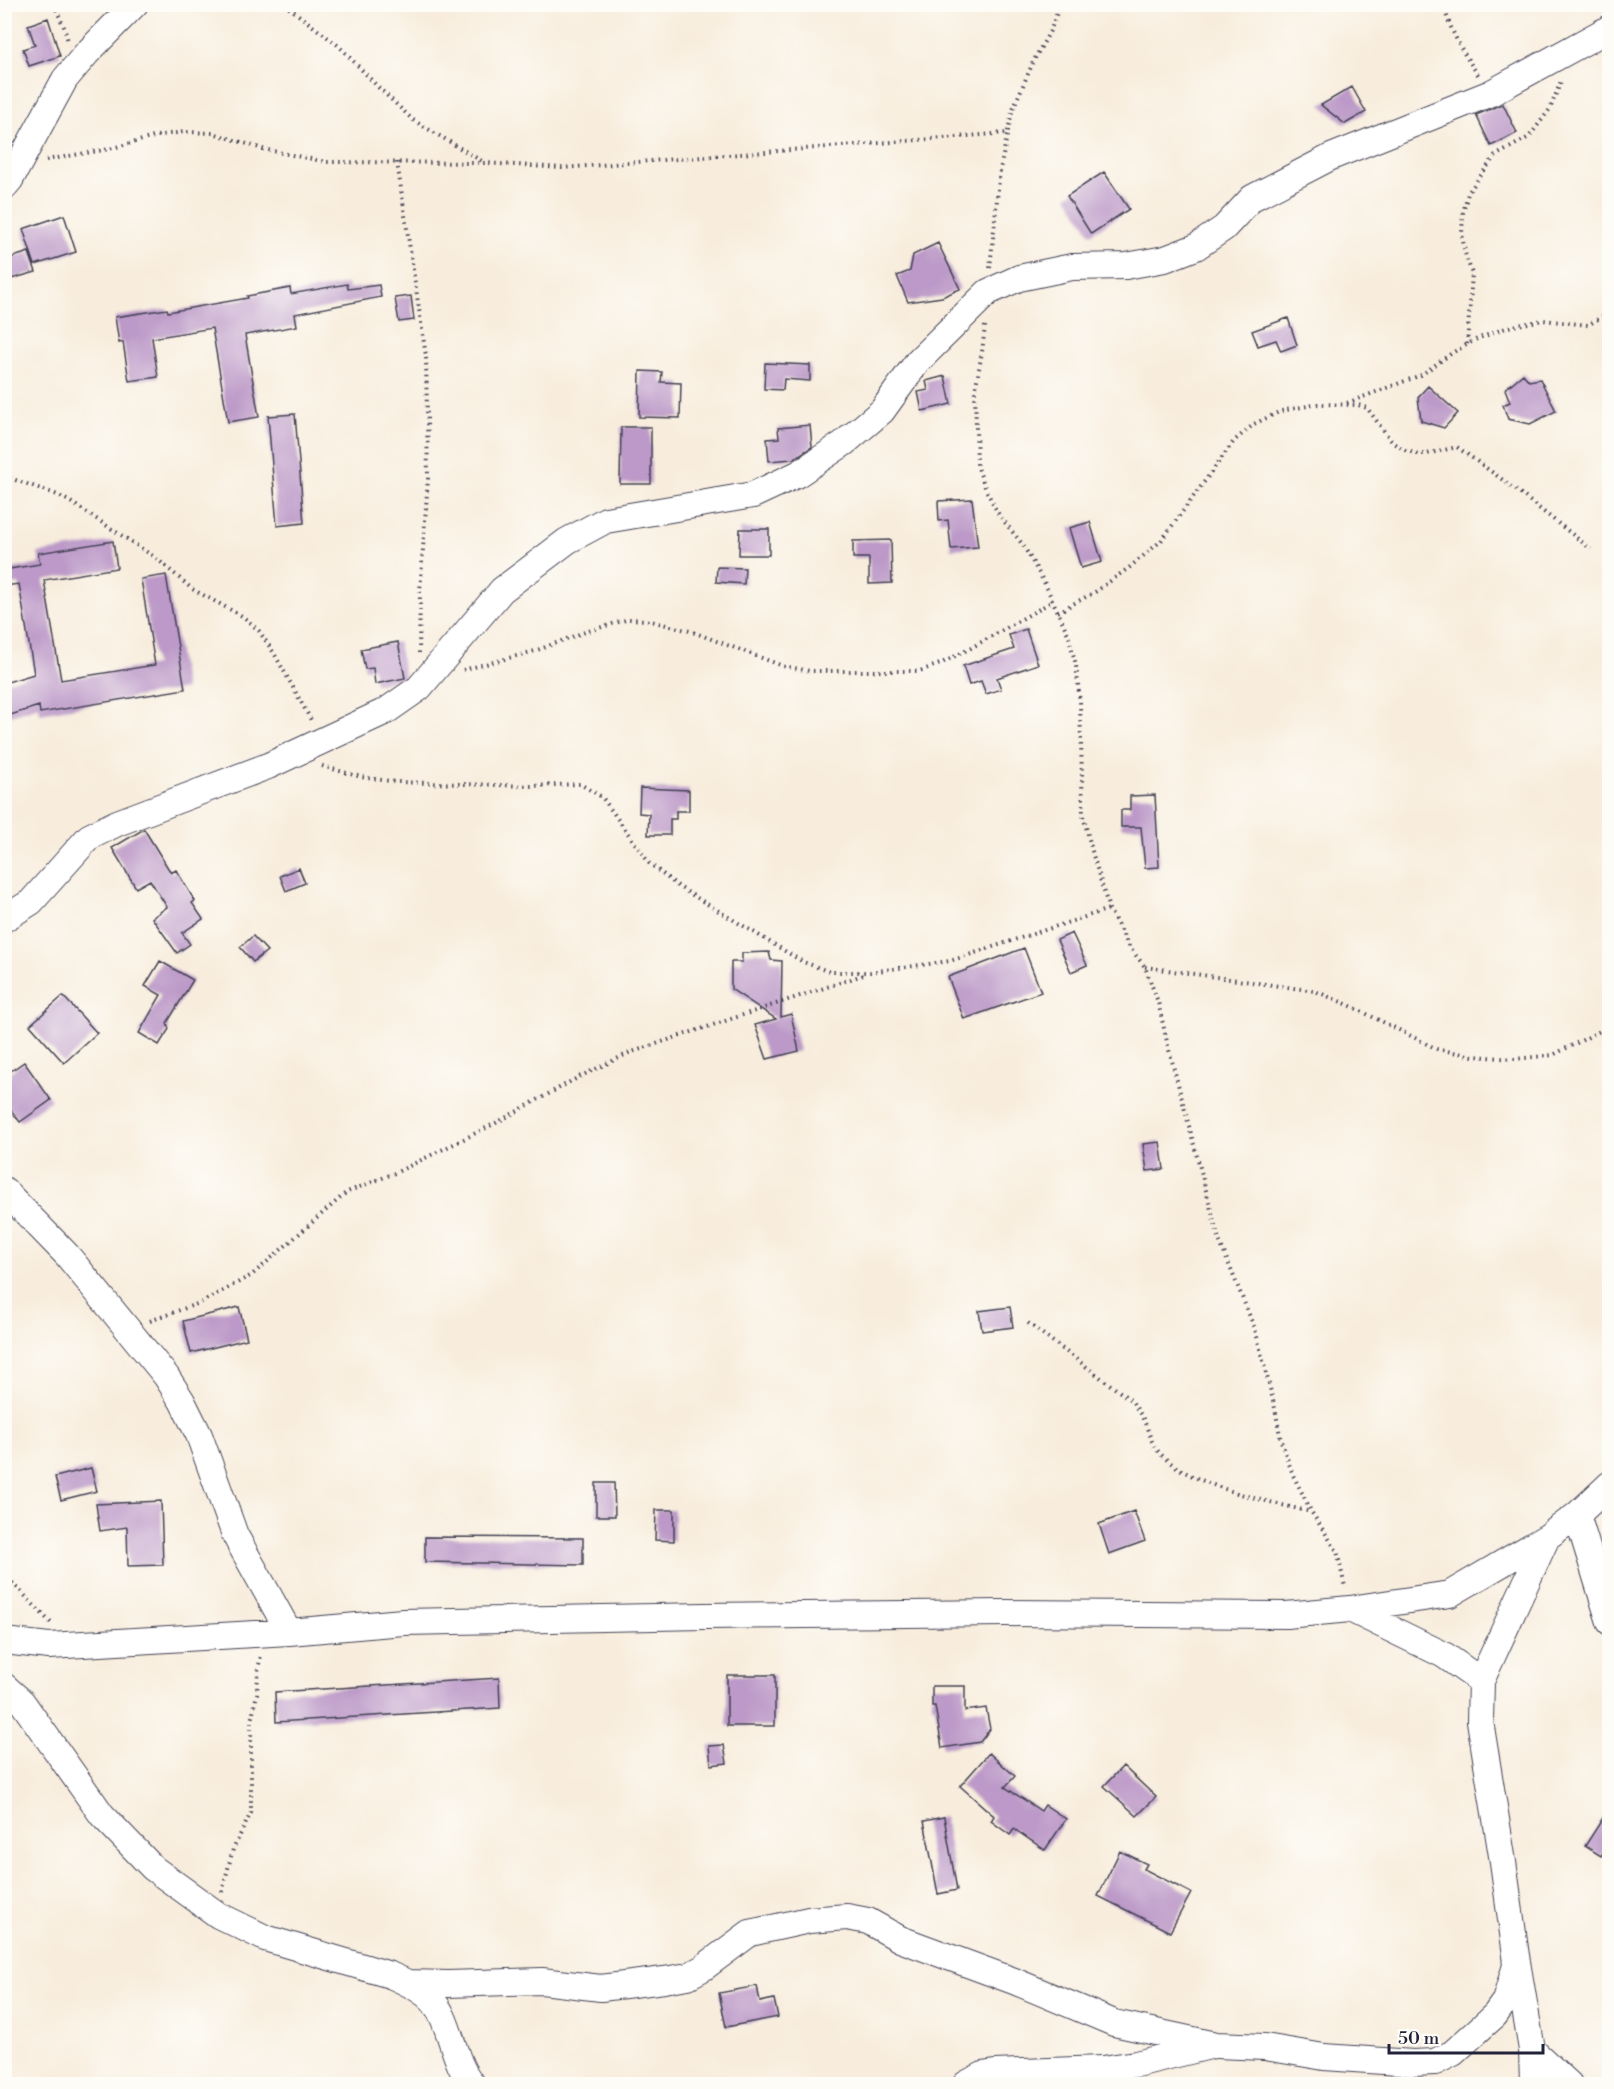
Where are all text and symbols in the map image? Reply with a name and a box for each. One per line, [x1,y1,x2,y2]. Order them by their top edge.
scale bar [1389,2017,1544,2055]
text: 50 m [1398,2027,1440,2050]

